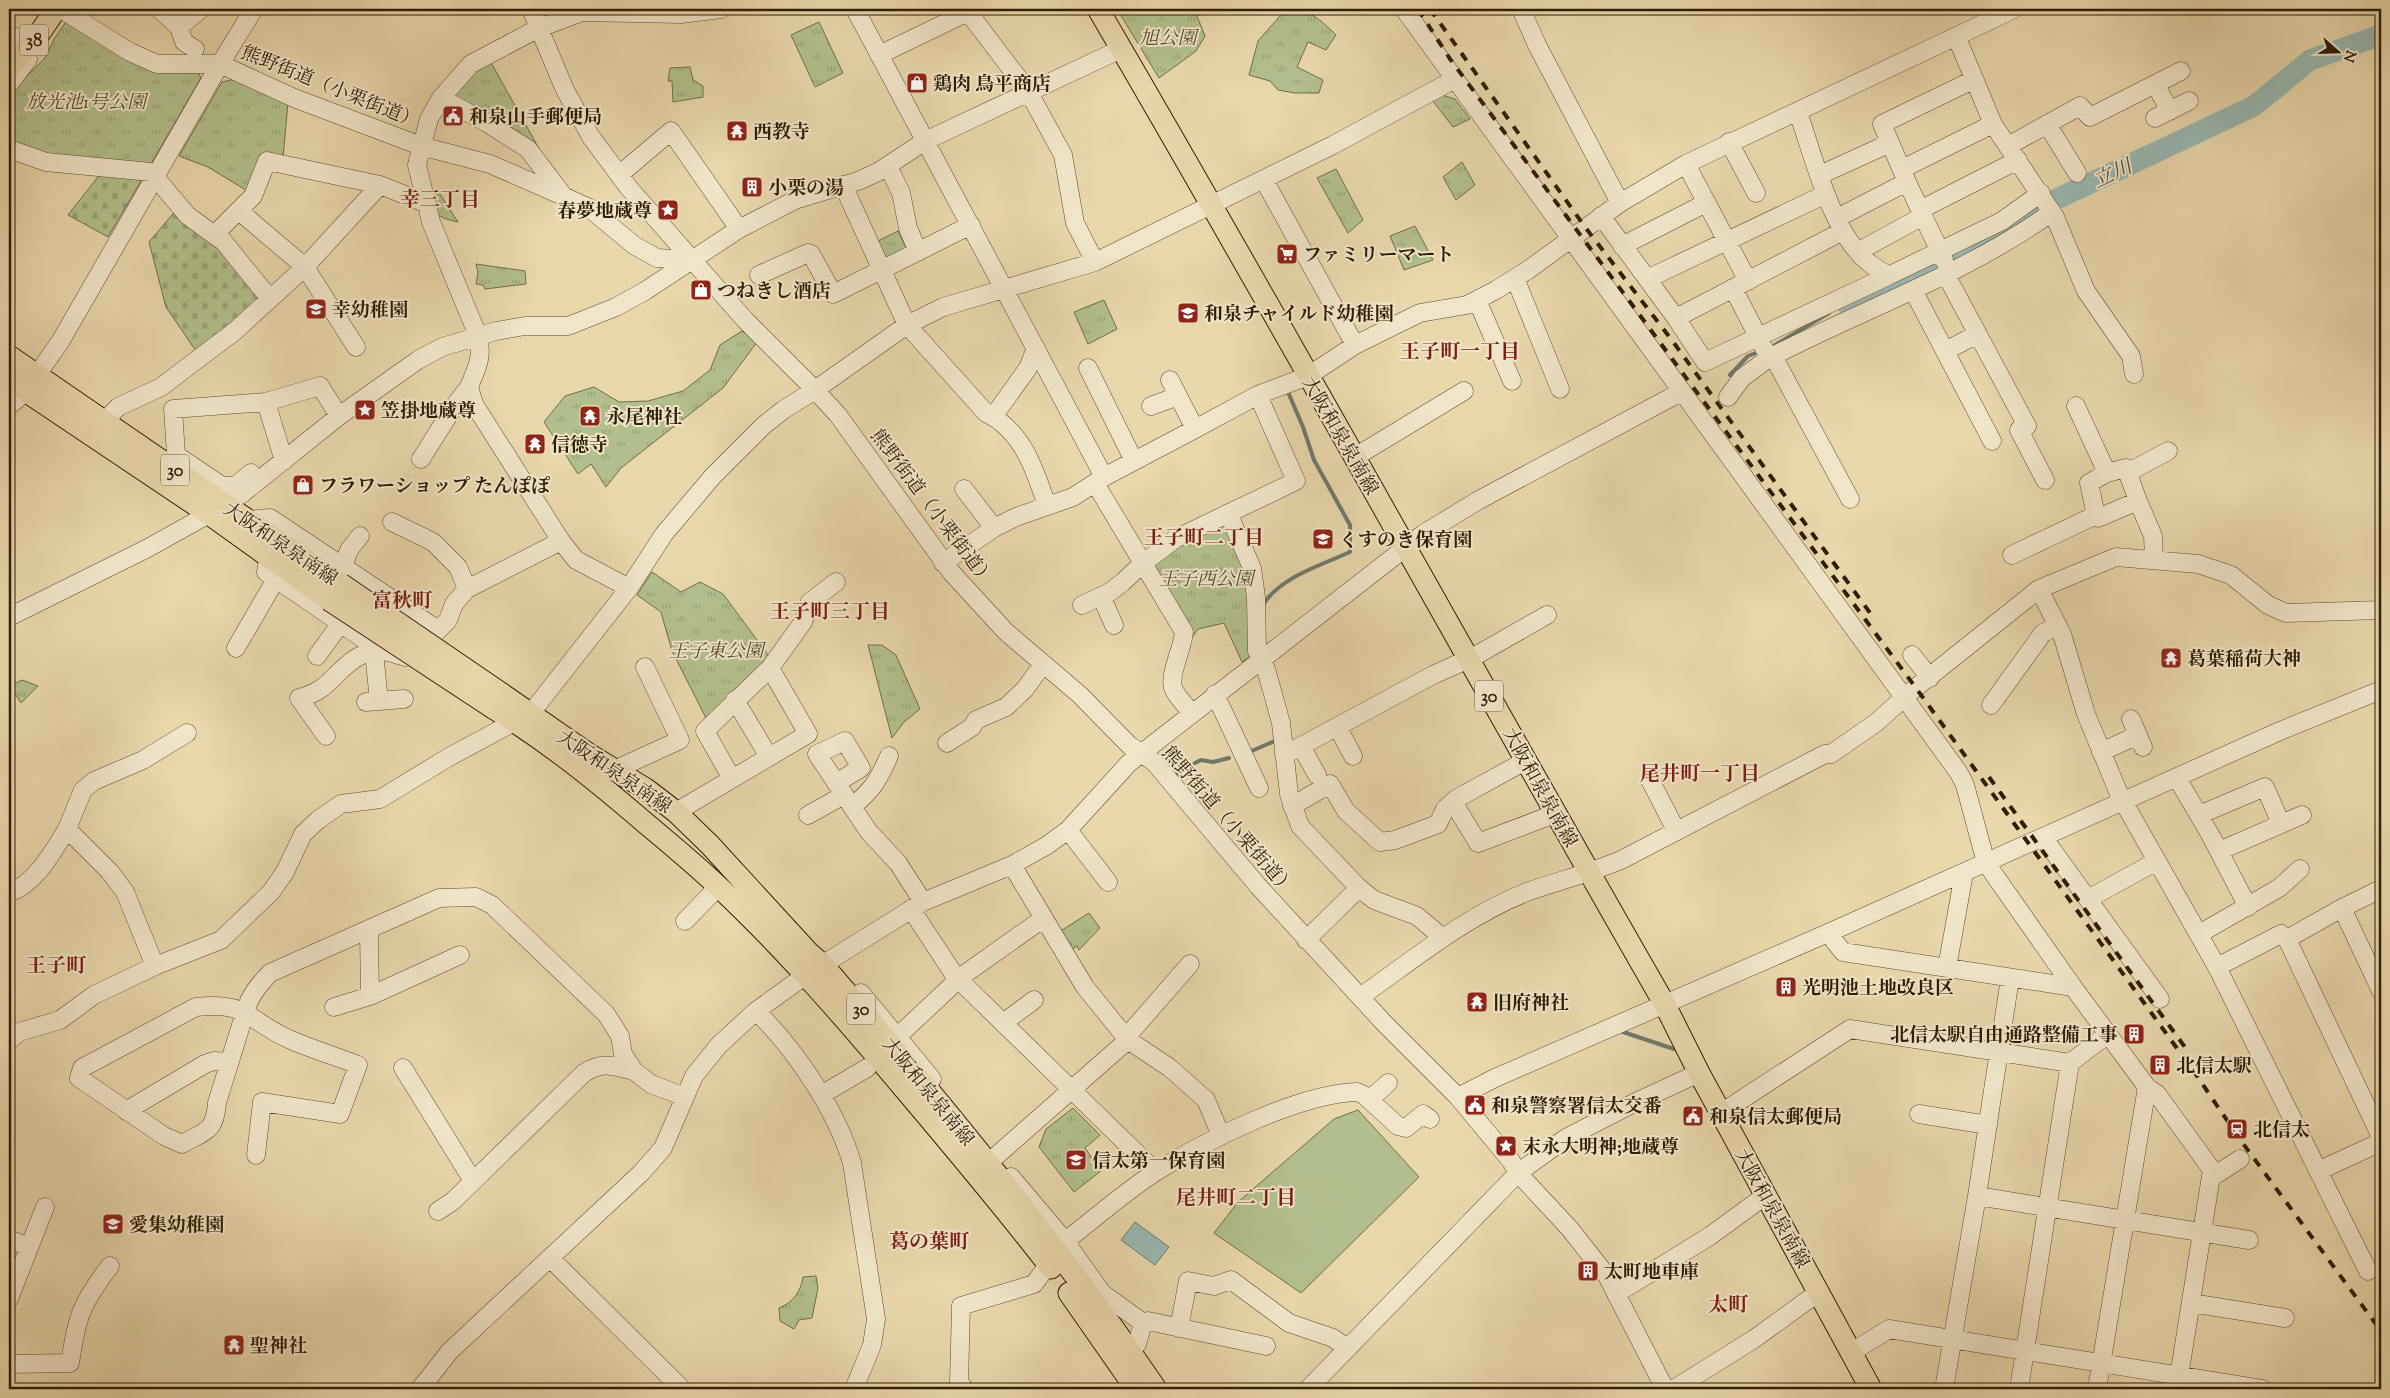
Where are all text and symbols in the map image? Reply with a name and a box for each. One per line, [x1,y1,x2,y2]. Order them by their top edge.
road number: 38 [20,24,48,56]
park label: 旭公園 [1139,26,1199,53]
north arrow [2312,28,2362,78]
street label: 熊野街道（小栗街道） [237,40,423,136]
text: N [2337,47,2360,64]
shop icon: 鶏肉 鳥平商店 [905,71,929,95]
place label: 鶏肉 鳥平商店 [933,72,1051,99]
park label: 放光池1号公園 [26,90,149,117]
public building icon: 和泉山手郵便局 [441,104,465,128]
place label: 和泉山手郵便局 [469,105,602,132]
temple icon: 西教寺 [725,119,749,143]
place label: 西教寺 [753,120,810,147]
water label: 立川 [2089,153,2139,197]
building icon: 小栗の湯 [740,175,764,199]
place label: 小栗の湯 [768,176,844,203]
district label: 幸三丁目 [400,187,480,216]
place icon: 春夢地蔵尊 [656,198,680,222]
place label: 春夢地蔵尊 [557,199,652,226]
supermarket icon: ファミリーマート [1275,242,1299,266]
place label: ファミリーマート [1303,243,1455,270]
shop icon: つねきし酒店 [689,278,713,302]
place label: つねきし酒店 [717,279,831,306]
school or university icon: 幸幼稚園 [304,297,328,321]
place label: 幸幼稚園 [332,298,408,325]
school or university icon: 和泉チャイルド幼稚園 [1176,301,1200,325]
place label: 和泉チャイルド幼稚園 [1204,302,1393,329]
district label: 王子町一丁目 [1400,339,1520,368]
street label: 大阪和泉泉南線 [1294,372,1384,501]
place icon: 笠掛地蔵尊 [353,398,377,422]
place label: 笠掛地蔵尊 [381,399,476,426]
temple icon: 永尾神社 [578,404,602,428]
place label: 永尾神社 [606,405,682,432]
street label: 熊野街道（小栗街道） [863,425,999,593]
temple icon: 信徳寺 [523,432,547,456]
place label: 信徳寺 [551,433,608,460]
road number: 30 [161,454,189,486]
shop icon: フラワーショップ たんぽぽ [291,473,315,497]
place label: フラワーショップ たんぽぽ [319,474,550,501]
street label: 大阪和泉泉南線 [217,497,342,593]
district label: 王子町二丁目 [1144,525,1264,554]
school or university icon: くすのき保育園 [1311,527,1335,551]
place label: くすのき保育園 [1339,528,1472,555]
park label: 王子西公園 [1158,567,1256,594]
district label: 富秋町 [372,588,433,617]
district label: 王子町三丁目 [770,599,890,628]
park label: 王子東公園 [668,639,766,666]
temple icon: 葛葉稲荷大神 [2159,646,2183,670]
place label: 葛葉稲荷大神 [2187,647,2301,674]
road number: 30 [1475,680,1503,711]
street label: 大阪和泉泉南線 [1495,723,1583,853]
street label: 大阪和泉泉南線 [551,725,676,821]
street label: 熊野街道（小栗街道） [1155,741,1300,902]
district label: 尾井町一丁目 [1640,761,1760,790]
district label: 王子町 [26,953,87,982]
building icon: 光明池土地改良区 [1774,975,1798,999]
place label: 光明池土地改良区 [1802,976,1954,1003]
temple icon: 旧府神社 [1465,990,1489,1014]
place label: 旧府神社 [1493,991,1569,1018]
road number: 30 [847,994,875,1024]
building icon: 北信太駅自由通路整備工事 [2122,1022,2146,1046]
place label: 北信太駅自由通路整備工事 [1890,1023,2118,1050]
street label: 大阪和泉泉南線 [875,1032,979,1153]
building icon: 北信太駅 [2148,1053,2172,1077]
place label: 北信太駅 [2176,1054,2252,1081]
public building icon: 和泉警察署信太交番 [1463,1093,1487,1117]
place label: 和泉警察署信太交番 [1491,1094,1662,1121]
public building icon: 和泉信太郵便局 [1681,1104,1705,1128]
place label: 和泉信太郵便局 [1709,1105,1842,1132]
station icon: 北信太 [2225,1117,2249,1141]
place label: 北信太 [2253,1118,2310,1145]
place icon: 末永大明神;地蔵尊 [1494,1134,1518,1158]
place label: 末永大明神;地蔵尊 [1522,1135,1679,1162]
street label: 大阪和泉泉南線 [1727,1144,1815,1274]
school or university icon: 信太第一保育園 [1064,1148,1088,1172]
place label: 信太第一保育園 [1092,1149,1225,1176]
district label: 尾井町二丁目 [1176,1185,1296,1214]
school or university icon: 愛集幼稚園 [101,1212,125,1236]
place label: 愛集幼稚園 [129,1213,224,1240]
district label: 葛の葉町 [889,1229,970,1258]
building icon: 太町地車庫 [1576,1259,1600,1283]
place label: 太町地車庫 [1604,1260,1699,1287]
district label: 太町 [1708,1292,1749,1321]
temple icon: 聖神社 [222,1333,246,1357]
place label: 聖神社 [250,1334,307,1361]

